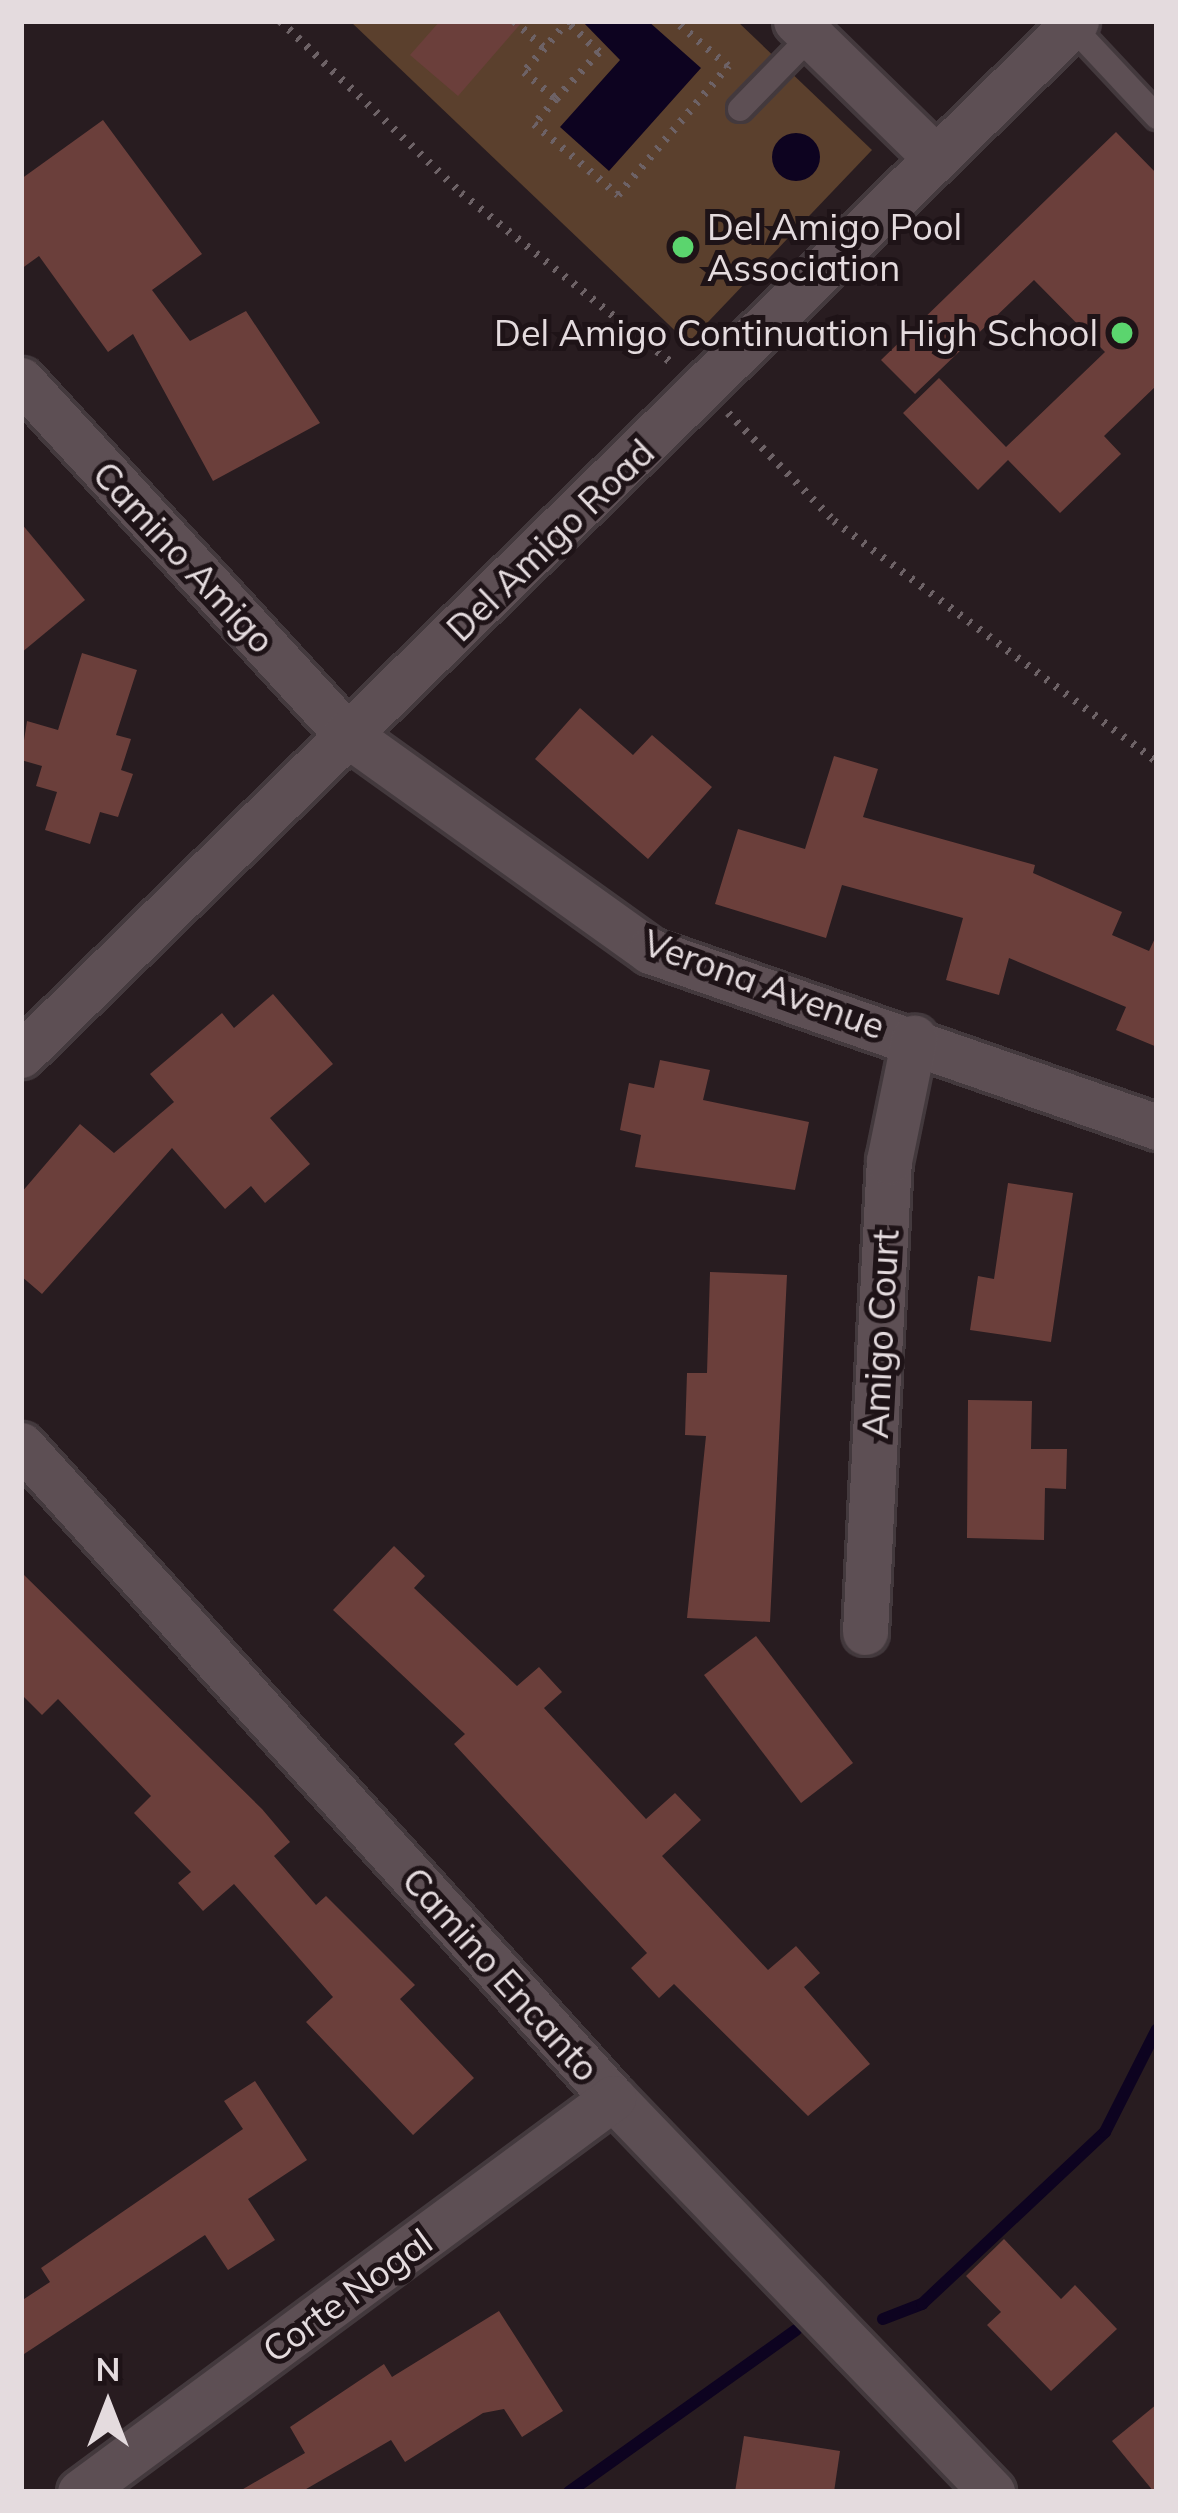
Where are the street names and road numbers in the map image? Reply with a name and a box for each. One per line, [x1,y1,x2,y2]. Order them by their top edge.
street label: Del Amigo Road [438,430,662,650]
street label: Camino Amigo [84,452,284,662]
street label: Verona Avenue [638,920,890,1048]
street label: Amigo Court [853,1228,907,1440]
street label: Camino Encanto [394,1858,608,2090]
street label: Corte Nogal [254,2219,440,2371]

